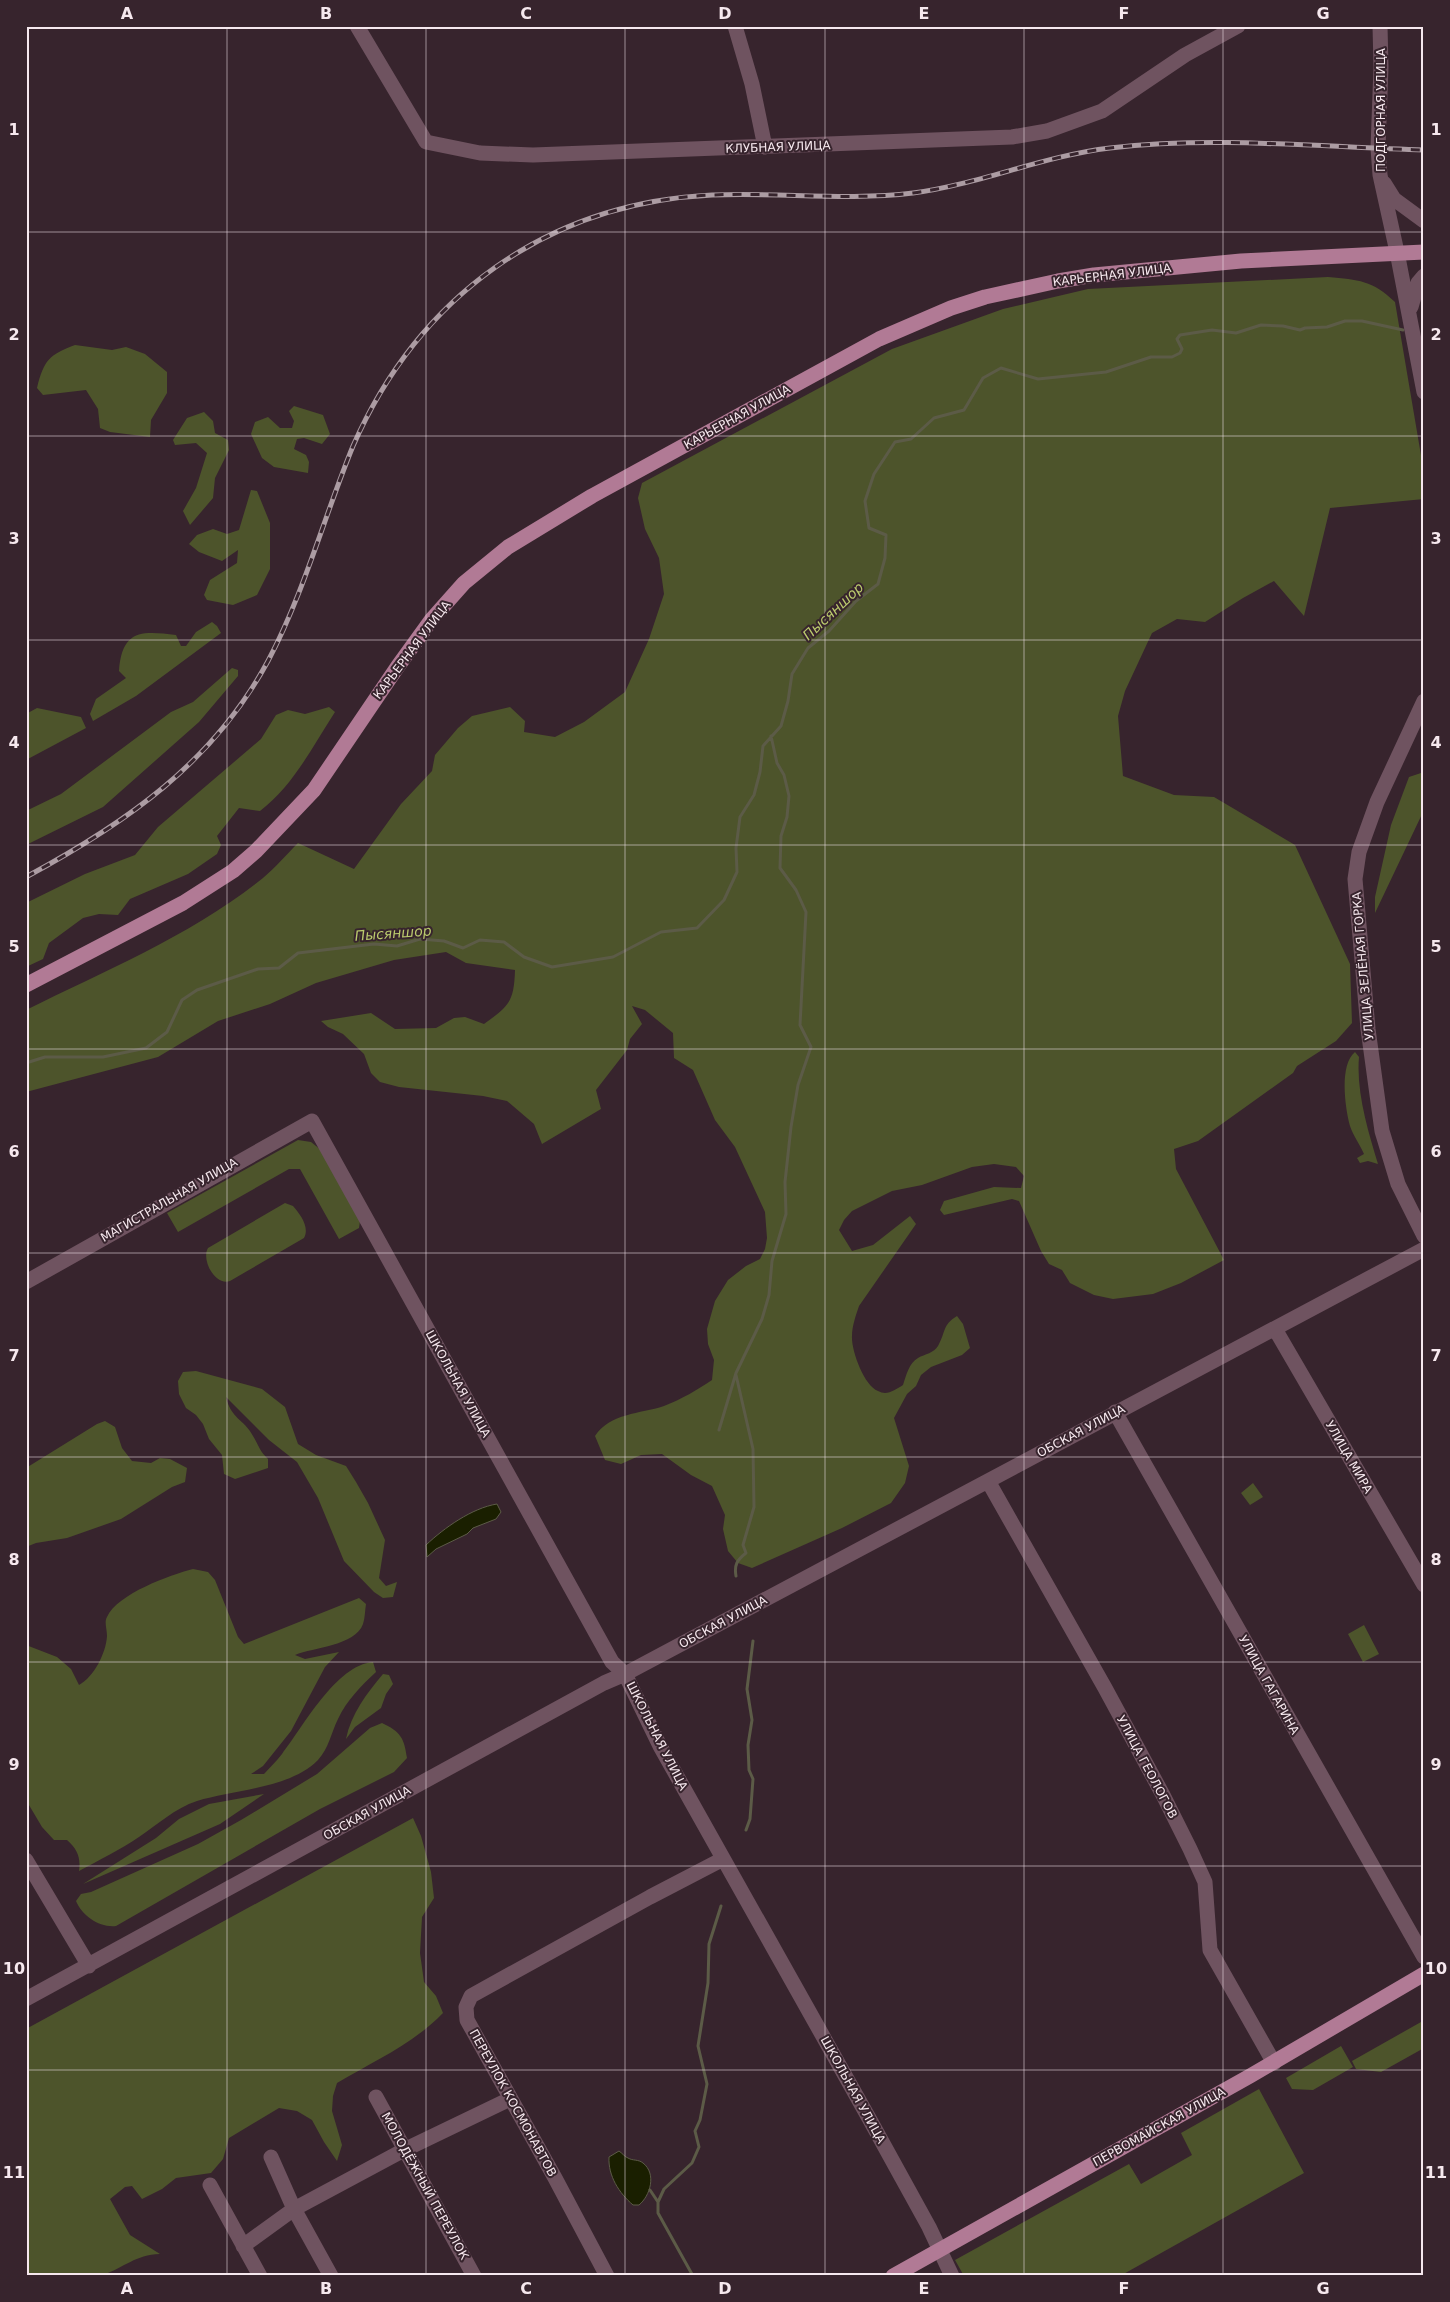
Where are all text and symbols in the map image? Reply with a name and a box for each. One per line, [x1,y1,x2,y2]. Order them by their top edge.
text: A [121,4,134,23]
text: B [320,4,332,23]
text: C [520,4,532,23]
text: D [718,4,732,23]
text: E [919,4,929,23]
text: F [1119,4,1129,23]
text: G [1316,4,1330,23]
street label: ПОДГОРНАЯ УЛИЦА [1374,47,1388,172]
text: 1 [8,120,20,139]
text: 1 [1430,120,1442,139]
street label: КЛУБНАЯ УЛИЦА [725,138,832,156]
street label: КАРЬЕРНАЯ УЛИЦА [1052,261,1173,289]
text: 2 [8,325,20,344]
text: 2 [1430,325,1442,344]
street label: КАРЬЕРНАЯ УЛИЦА [681,382,793,452]
text: 3 [8,529,20,548]
text: 3 [1430,529,1442,548]
water label: Пысяншор [799,579,867,643]
street label: КАРЬЕРНАЯ УЛИЦА [371,598,454,702]
text: 4 [8,733,20,752]
text: 4 [1430,733,1442,752]
street label: УЛИЦА ЗЕЛЁНАЯ ГОРКА [1348,891,1376,1041]
water label: Пысяншор [354,922,432,944]
text: 5 [8,937,20,956]
text: 5 [1430,937,1442,956]
text: 6 [8,1142,20,1161]
text: 6 [1430,1142,1442,1161]
street label: МАГИСТРАЛЬНАЯ УЛИЦА [98,1155,241,1245]
street label: ШКОЛЬНАЯ УЛИЦА [423,1328,494,1441]
text: 7 [8,1346,20,1365]
text: 7 [1430,1346,1442,1365]
street label: ОБСКАЯ УЛИЦА [1035,1401,1128,1460]
street label: УЛИЦА МИРА [1323,1418,1376,1496]
text: 8 [8,1550,20,1569]
text: 8 [1430,1550,1442,1569]
street label: ОБСКАЯ УЛИЦА [677,1592,770,1651]
street label: УЛИЦА ГАГАРИНА [1236,1633,1302,1738]
street label: ШКОЛЬНАЯ УЛИЦА [623,1679,691,1793]
street label: УЛИЦА ГЕОЛОГОВ [1114,1713,1180,1821]
text: 9 [8,1755,20,1774]
text: 9 [1430,1755,1442,1774]
street label: ОБСКАЯ УЛИЦА [321,1783,414,1843]
text: 10 [3,1959,25,1978]
text: 10 [1425,1959,1447,1978]
street label: ПЕРЕУЛОК КОСМОНАВТОВ [467,2027,559,2179]
street label: ШКОЛЬНАЯ УЛИЦА [818,2034,889,2147]
street label: ПЕРВОМАЙСКАЯ УЛИЦА [1090,2083,1228,2169]
street label: МОЛОДЁЖНЫЙ ПЕРЕУЛОК [379,2109,473,2263]
text: 11 [3,2163,25,2182]
text: 11 [1425,2163,1447,2182]
text: A [121,2279,134,2298]
text: B [320,2279,332,2298]
text: C [520,2279,532,2298]
text: D [718,2279,732,2298]
text: E [919,2279,929,2298]
text: F [1119,2279,1129,2298]
text: G [1316,2279,1330,2298]

